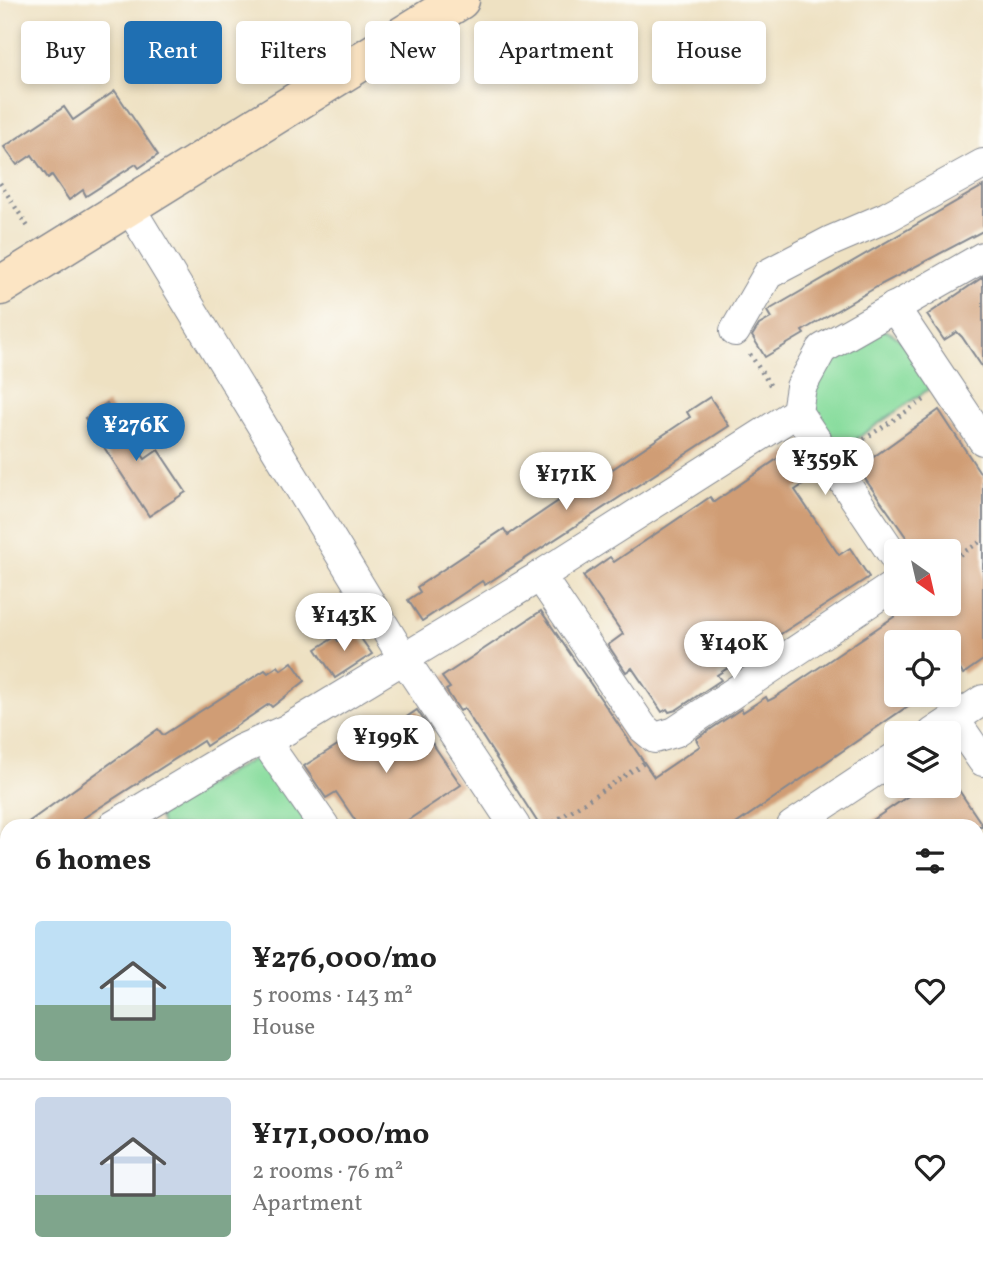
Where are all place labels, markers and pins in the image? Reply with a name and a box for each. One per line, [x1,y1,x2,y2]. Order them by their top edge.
pin: ¥276K [87,404,185,463]
pin: ¥359K [776,438,874,497]
pin: ¥171K [517,452,615,512]
pin: ¥143K [295,594,393,653]
pin: ¥140K [685,622,783,681]
pin: ¥199K [337,716,435,775]

